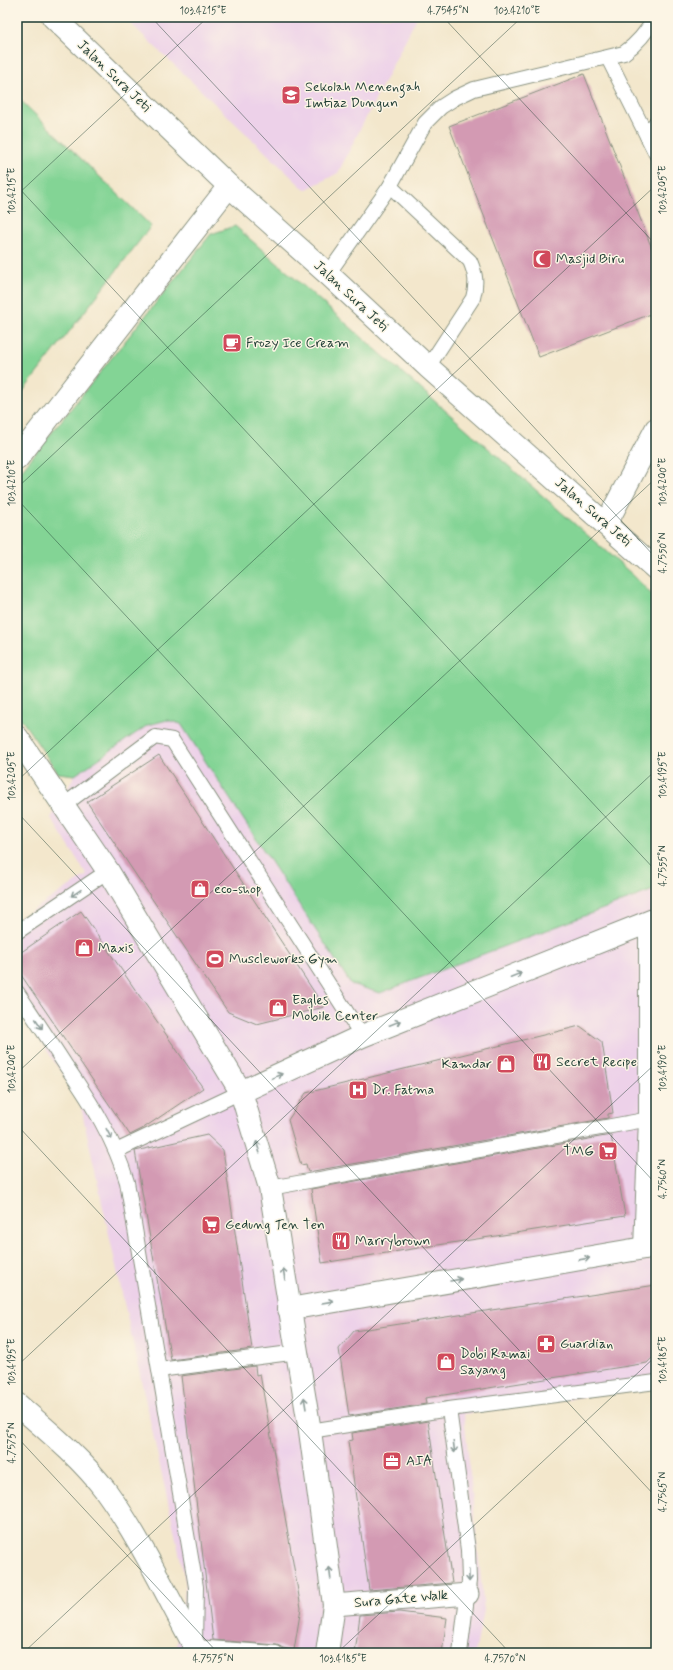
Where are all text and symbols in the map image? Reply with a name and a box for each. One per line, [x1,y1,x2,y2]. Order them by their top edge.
text: 103.4215°E [180,4,227,18]
text: 4.7545°N [427,4,469,18]
text: 103.4210°E [494,4,540,18]
street label: Jalan Sura Jeti [73,36,155,116]
place label: Sekolah Menengah Imtiaz Dungun [305,78,420,112]
school or university icon: Sekolah Menengah Imtiaz Dungun [280,84,302,106]
text: 103.4205°E [656,165,670,214]
text: 103.4215°E [5,167,19,214]
mosque icon: Masjid Biru [531,248,553,270]
place label: Masjid Biru [556,250,624,268]
street label: Jalan Sura Jeti [310,257,392,335]
cafe icon: Frozy Ice Cream [221,332,243,354]
place label: Frozy Ice Cream [246,334,349,352]
text: 103.4200°E [656,458,670,506]
text: 103.4210°E [5,460,19,506]
street label: Jalan Sura Jeti [551,474,635,550]
text: 4.7550°N [656,532,670,573]
text: 103.4205°E [5,751,19,800]
text: 103.4195°E [656,751,670,799]
text: 4.7555°N [656,845,670,887]
shop icon: eco-shop [189,878,211,900]
place label: eco-shop [214,880,262,898]
one-way arrow [71,889,82,897]
shop icon: Maxis [73,937,95,959]
place label: Maxis [98,939,134,957]
sports icon: Muscleworks Gym [204,948,226,970]
place label: Muscleworks Gym [229,950,338,968]
one-way arrow [510,970,522,978]
place label: Eagles Mobile Center [292,991,378,1025]
shop icon: Eagles Mobile Center [267,997,289,1019]
one-way arrow [35,1018,43,1029]
one-way arrow [389,1018,401,1026]
text: 103.4190°E [656,1044,670,1091]
text: 103.4200°E [5,1045,19,1093]
restaurant icon: Secret Recipe [531,1051,553,1073]
shop icon: Kamdar [495,1053,517,1075]
place label: Secret Recipe [556,1053,637,1071]
place label: Kamdar [442,1055,492,1073]
one-way arrow [270,1072,282,1079]
hospital icon: Dr. Fatma [347,1079,369,1101]
place label: Dr. Fatma [372,1081,435,1099]
one-way arrow [105,1128,113,1140]
supermarket icon: TMG [597,1140,619,1162]
one-way arrow [254,1141,261,1154]
place label: TMG [563,1142,594,1160]
text: 4.7560°N [656,1159,670,1199]
supermarket icon: Gedung Ten Ten [200,1214,222,1236]
place label: Gedung Ten Ten [225,1216,325,1234]
restaurant icon: Marrybrown [330,1230,352,1252]
place label: Marrybrown [355,1232,430,1250]
one-way arrow [577,1254,590,1262]
one-way arrow [280,1268,288,1281]
one-way arrow [449,1276,462,1284]
one-way arrow [321,1298,334,1306]
pharmacy icon: Guardian [535,1333,557,1355]
place label: Guardian [560,1335,613,1353]
text: 103.4185°E [656,1336,670,1384]
text: 103.4195°E [5,1338,19,1386]
place label: Dobi Ramai Sayang [460,1345,530,1379]
shop icon: Dobi Ramai Sayang [435,1351,457,1373]
one-way arrow [301,1396,309,1409]
text: 4.7575°N [5,1422,19,1464]
one-way arrow [450,1440,458,1453]
office icon: AIA [381,1450,403,1472]
place label: AIA [406,1452,432,1470]
text: 4.7565°N [656,1472,670,1512]
one-way arrow [326,1567,334,1580]
one-way arrow [465,1569,472,1582]
street label: Sura Gate Walk [353,1586,449,1612]
text: 4.7575°N [192,1652,234,1666]
text: 103.4185°E [319,1652,367,1666]
text: 4.7570°N [485,1652,526,1666]

